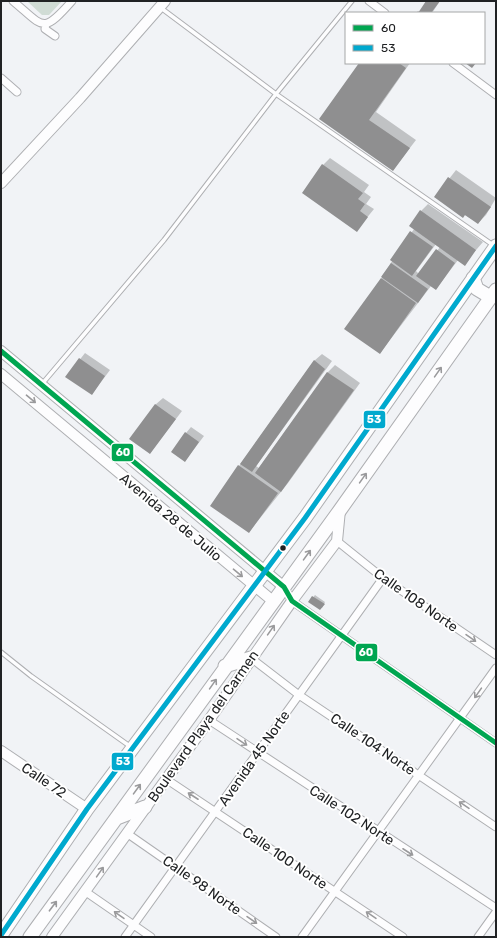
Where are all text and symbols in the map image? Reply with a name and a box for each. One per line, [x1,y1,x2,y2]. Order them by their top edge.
legend [345,12,485,64]
text: 60 [381,21,396,35]
text: 53 [381,41,395,55]
one-way arrow [434,367,442,378]
one-way arrow [26,395,36,404]
line badge: 53 [363,410,386,429]
text: 53 [367,413,381,426]
line badge: 60 [111,443,134,462]
text: 60 [116,446,130,459]
street label: Avenida 28 de Julio [116,470,225,565]
one-way arrow [358,473,367,484]
unlabelled marker [278,543,288,553]
one-way arrow [303,550,311,561]
street label: Calle 108 Norte [370,565,461,636]
one-way arrow [232,568,243,577]
one-way arrow [267,625,275,636]
one-way arrow [465,634,476,642]
line badge: 60 [355,643,378,662]
text: 60 [359,646,373,659]
street label: Boulevard Playa del Carmen [144,647,262,806]
one-way arrow [209,678,217,689]
one-way arrow [474,687,482,698]
street label: Avenida 45 Norte [215,707,294,809]
street label: Calle 104 Norte [327,710,418,779]
one-way arrow [236,738,247,746]
line badge: 53 [111,752,134,771]
text: 53 [116,755,130,768]
street label: Calle 72 [18,759,69,802]
street label: Calle 102 Norte [306,782,398,849]
one-way arrow [133,784,142,795]
one-way arrow [187,792,199,800]
one-way arrow [458,801,469,809]
street label: Calle 100 Norte [239,824,331,893]
one-way arrow [403,848,414,856]
street label: Calle 98 Norte [159,852,244,919]
one-way arrow [96,867,105,878]
one-way arrow [49,900,57,911]
one-way arrow [114,911,125,919]
one-way arrow [365,911,377,919]
one-way arrow [246,916,257,924]

